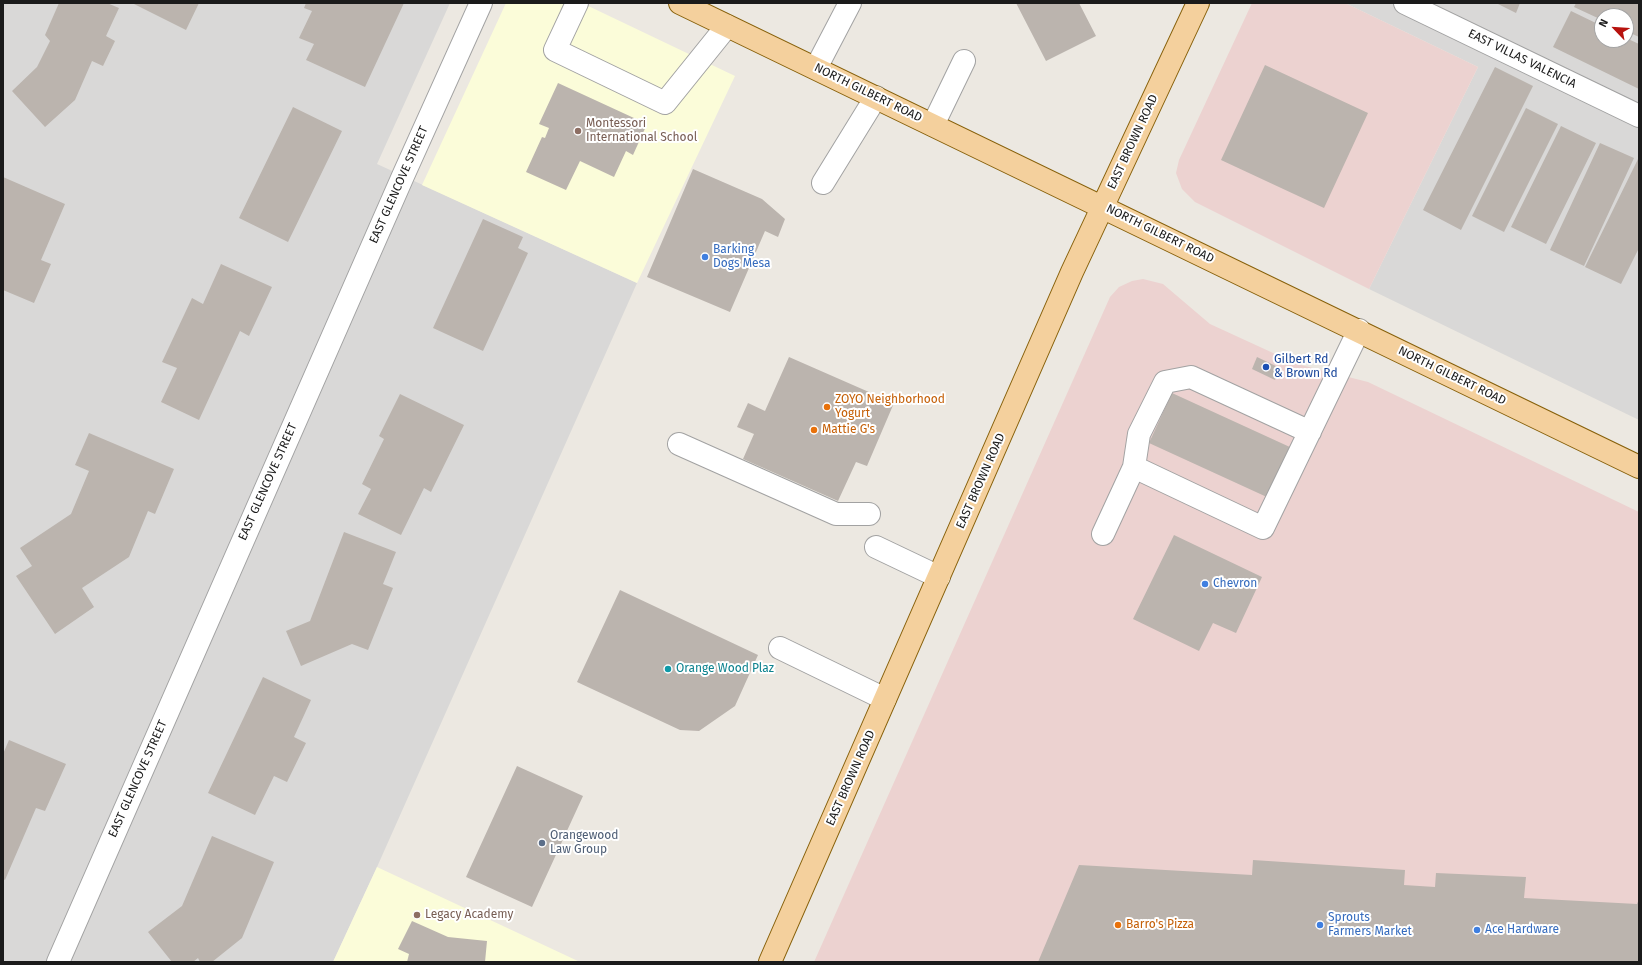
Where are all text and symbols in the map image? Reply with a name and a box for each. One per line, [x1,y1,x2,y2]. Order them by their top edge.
north arrow [1594,8,1634,48]
text: N [1596,17,1611,29]
street label: EAST VILLAS VALENCIA [1465,26,1579,92]
street label: NORTH GILBERT ROAD [812,61,924,125]
street label: EAST BROWN ROAD [1105,92,1161,192]
place label: Montessori International School [586,117,697,145]
street label: EAST GLENCOVE STREET [367,124,431,246]
marker: Montessori International School [573,126,583,136]
street label: NORTH GILBERT ROAD [1104,202,1216,266]
place label: Barking Dogs Mesa [713,243,771,271]
marker: Barking Dogs Mesa [700,252,710,262]
street label: NORTH GILBERT ROAD [1396,344,1508,408]
place label: Gilbert Rd & Brown Rd [1274,353,1338,381]
marker: Gilbert Rd & Brown Rd [1261,362,1271,372]
place label: ZOYO Neighborhood Yogurt [835,393,945,421]
marker: ZOYO Neighborhood Yogurt [822,402,832,412]
street label: EAST GLENCOVE STREET [236,421,300,543]
place label: Mattie G's [822,423,875,437]
marker: Mattie G's [809,425,819,435]
street label: EAST BROWN ROAD [953,431,1009,531]
place label: Chevron [1213,577,1257,591]
marker: Chevron [1200,579,1210,589]
place label: Orange Wood Plaz [676,662,774,676]
marker: Orange Wood Plaz [663,664,673,674]
street label: EAST GLENCOVE STREET [106,718,170,840]
street label: EAST BROWN ROAD [823,728,879,828]
place label: Orangewood Law Group [550,829,618,857]
marker: Orangewood Law Group [537,838,547,848]
place label: Legacy Academy [425,908,513,922]
marker: Legacy Academy [412,910,422,920]
place label: Sprouts Farmers Market [1328,911,1412,939]
place label: Barro's Pizza [1126,918,1194,932]
marker: Barro's Pizza [1113,920,1123,930]
marker: Sprouts Farmers Market [1315,920,1325,930]
place label: Ace Hardware [1485,923,1559,937]
marker: Ace Hardware [1472,925,1482,935]

